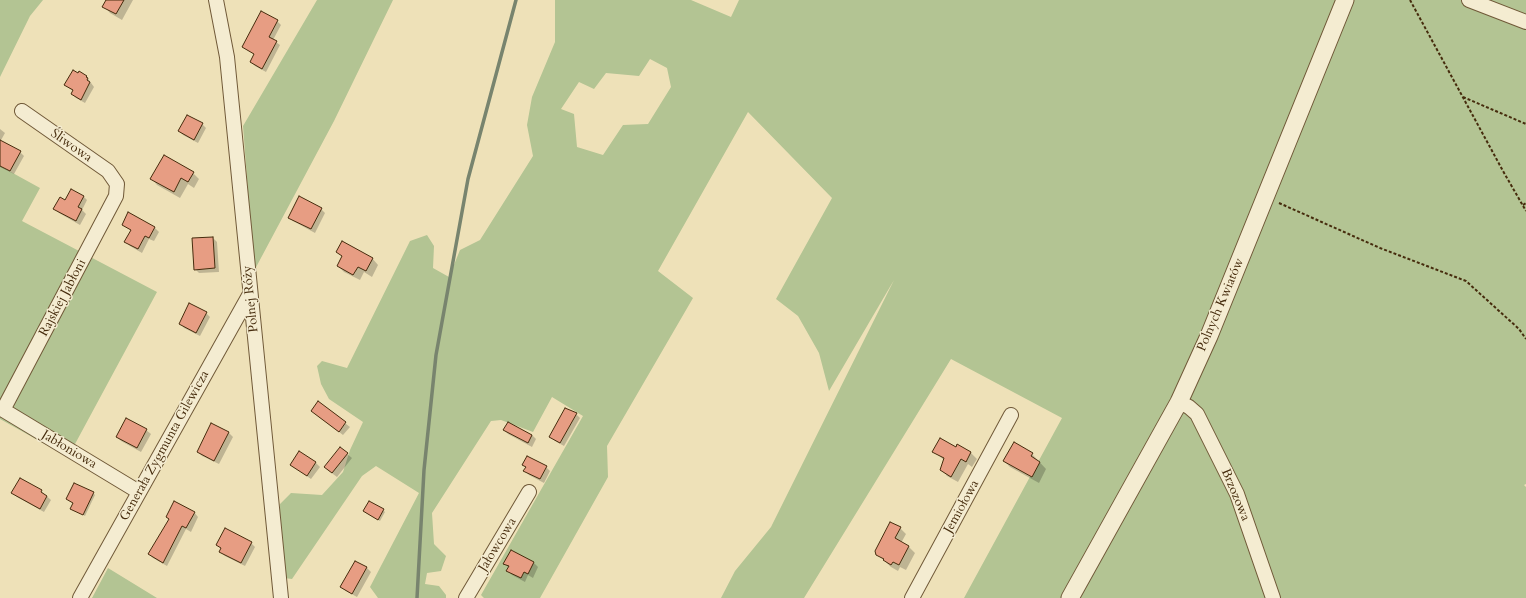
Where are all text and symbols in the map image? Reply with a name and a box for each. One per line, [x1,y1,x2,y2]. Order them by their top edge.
street label: Śliwowa [47,126,95,166]
street label: Polnych Kwiatów [1194,256,1248,354]
street label: Rajskiej Jabłoni [36,257,90,339]
street label: Polnej Róży [240,265,262,333]
street label: Generała Zygmunta Gilewicza [117,368,213,524]
street label: Jabłoniowa [39,427,99,473]
street label: Brzozowa [1217,467,1253,523]
street label: Jemiołowa [941,478,983,536]
street label: Jałowcowa [476,515,520,575]

